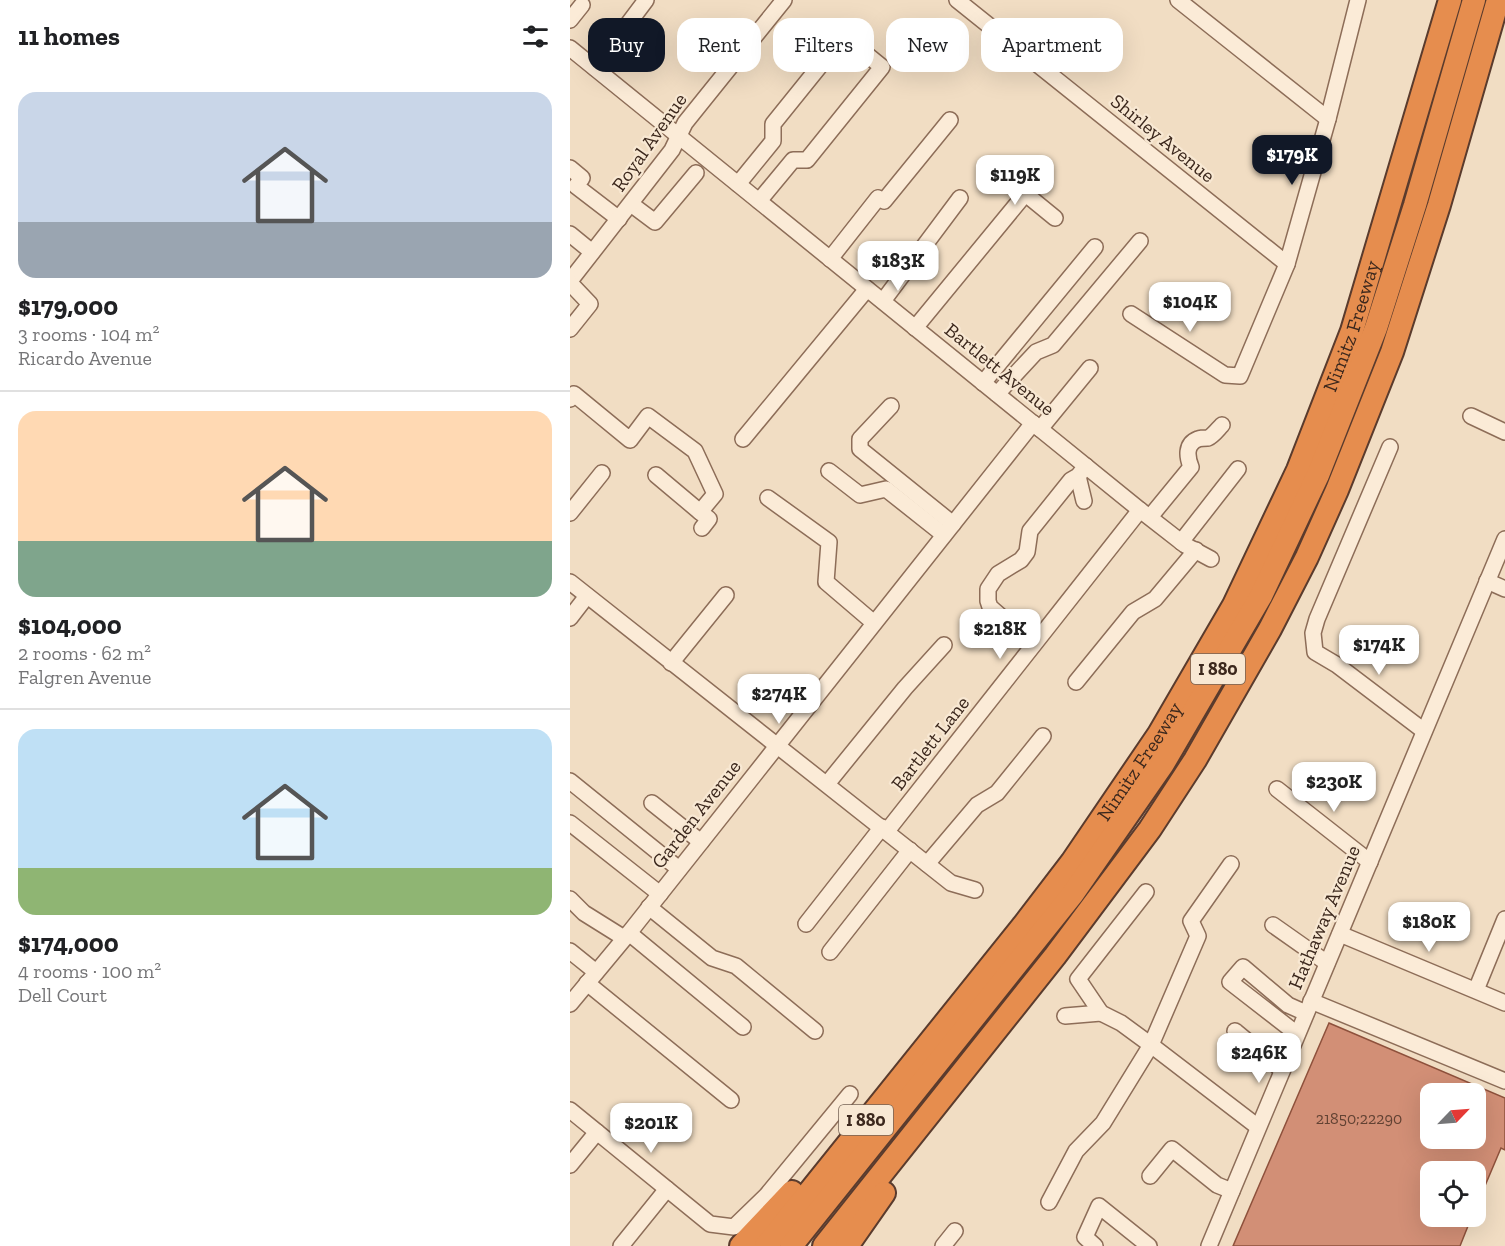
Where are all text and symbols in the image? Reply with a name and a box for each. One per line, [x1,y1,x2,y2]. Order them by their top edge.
chip: Buy [588,18,665,72]
chip: Rent [677,18,761,72]
chip: Filters [773,18,874,72]
chip: New [886,18,969,72]
chip: Apartment [981,18,1123,72]
text: 11 homes [18,20,120,52]
icon: filters [519,20,552,53]
street label: Royal Avenue [606,88,692,196]
street label: Shirley Avenue [1106,89,1220,187]
icon: home [231,131,339,239]
pin: $179K [1250,135,1334,186]
text: $179K [1266,142,1318,166]
pin: $119K [973,155,1057,206]
text: $119K [990,162,1040,186]
pin: $183K [856,241,940,292]
text: $183K [872,248,924,272]
street label: Nimitz Freeway [1318,257,1384,395]
pin: $104K [1148,282,1232,333]
text: $104K [1163,289,1217,313]
text: $179,000 [18,290,118,322]
street label: Bartlett Avenue [940,317,1060,421]
text: 3 rooms · 104 m² [18,322,159,346]
text: Ricardo Avenue [18,346,152,370]
icon: home [231,450,339,558]
text: $104,000 [18,609,122,641]
pin: $218K [958,609,1042,660]
text: $218K [974,616,1026,640]
pin: $174K [1337,625,1421,676]
text: $174K [1353,632,1405,656]
text: 2 rooms · 62 m² [18,641,151,665]
road number: I 880 [1191,654,1245,684]
text: Falgren Avenue [18,665,151,689]
pin: $274K [737,674,821,725]
text: $274K [752,681,806,705]
street label: Bartlett Lane [886,691,974,795]
street label: Nimitz Freeway [1092,697,1187,825]
street label: Garden Avenue [646,755,746,873]
pin: $230K [1292,762,1376,813]
icon: home [231,768,339,876]
text: $230K [1306,769,1362,793]
street label: Hathaway Avenue [1283,841,1365,993]
pin: $180K [1387,902,1471,953]
text: $180K [1402,909,1456,933]
text: $174,000 [18,927,119,959]
text: 4 rooms · 100 m² [18,959,161,983]
text: Dell Court [18,983,107,1007]
pin: $246K [1217,1033,1301,1084]
text: $246K [1231,1040,1287,1064]
north arrow [1420,1083,1486,1149]
map controls [1420,1083,1486,1227]
pin: $201K [609,1103,693,1154]
road number: I 880 [839,1105,893,1135]
house number: 21850;22290 [1316,1109,1402,1128]
text: $201K [624,1110,678,1134]
button: locate [1420,1161,1486,1227]

